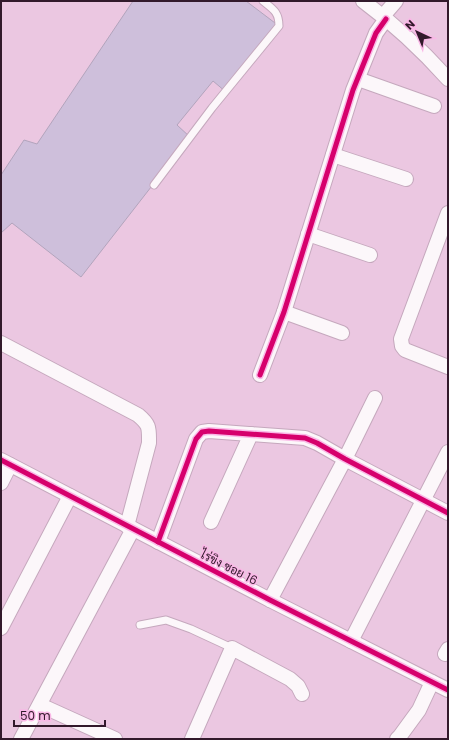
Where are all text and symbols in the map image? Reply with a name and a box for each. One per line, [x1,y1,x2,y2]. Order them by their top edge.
north arrow [397,12,437,52]
text: N [402,16,419,33]
street label: ไร่ขิง ซอย 16 [197,545,261,589]
scale bar [14,702,105,728]
text: 50 m [20,707,51,724]

